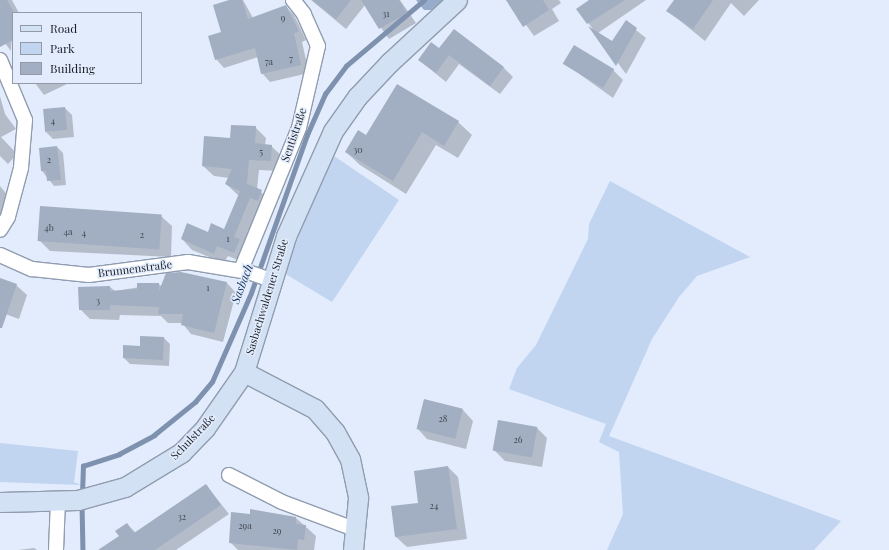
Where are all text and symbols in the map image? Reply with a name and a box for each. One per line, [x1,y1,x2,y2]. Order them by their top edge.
house number: 31 [382,8,390,18]
legend [12,12,142,84]
house number: 9 [281,12,285,22]
text: Road [50,20,77,36]
text: Park [50,40,75,56]
house number: 7 [289,53,293,63]
house number: 7a [265,56,273,66]
text: Building [50,60,95,76]
street label: Sentistraße [279,106,309,164]
house number: 4 [51,115,55,125]
house number: 30 [353,144,363,154]
house number: 5 [259,146,263,156]
house number: 2 [47,154,51,164]
house number: 4b [44,222,54,232]
house number: 4a [64,226,72,236]
house number: 4 [82,227,86,237]
house number: 2 [140,229,144,239]
house number: 1 [226,233,230,243]
street label: Sasbachwaldener Straße [243,237,291,357]
street label: Brunnenstraße [97,258,173,280]
water label: Sasbach [228,262,256,306]
house number: 1 [206,282,210,292]
house number: 3 [96,295,100,305]
street label: Schulstraße [168,411,218,463]
house number: 28 [439,413,447,423]
house number: 26 [514,434,522,444]
house number: 24 [430,500,438,510]
house number: 32 [178,511,186,521]
house number: 29a [238,520,252,530]
house number: 29 [273,525,281,535]

